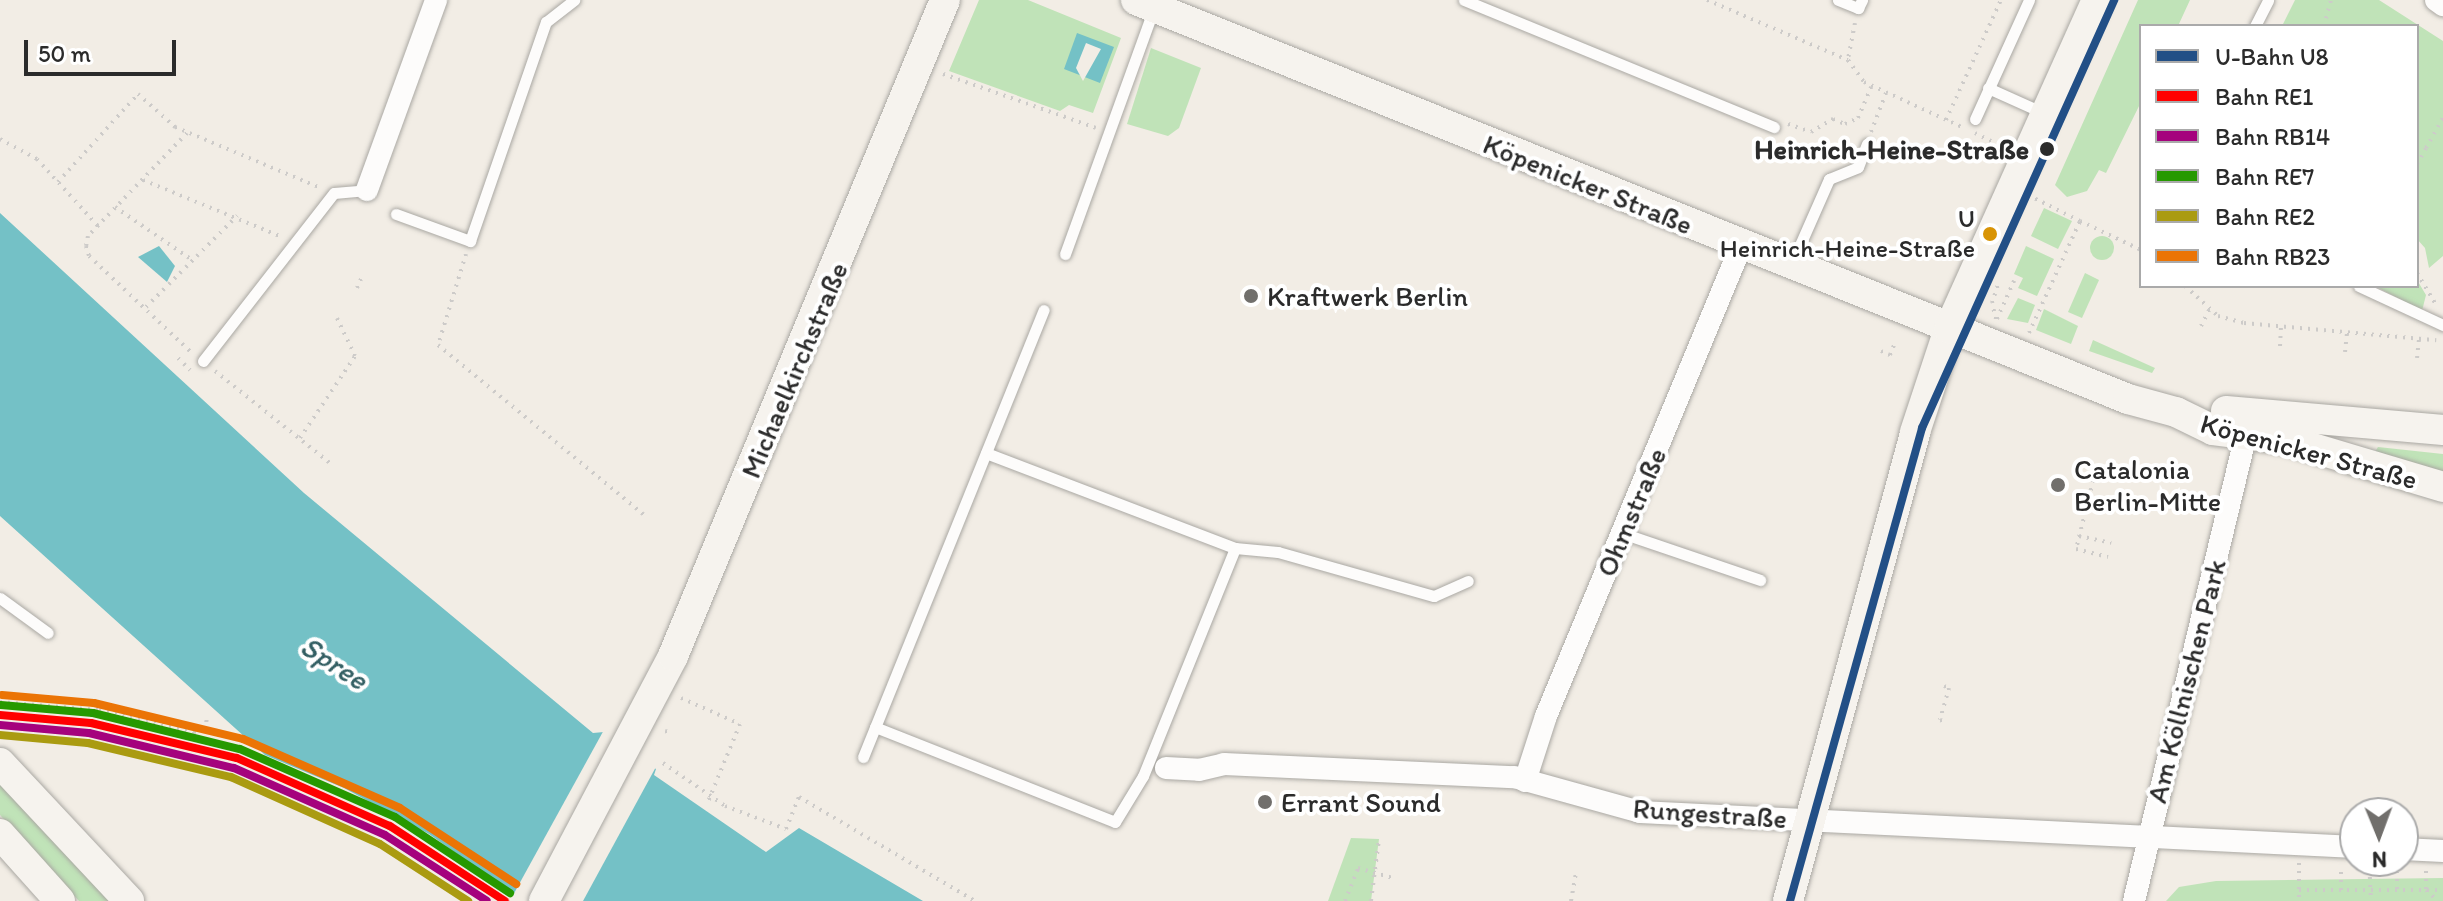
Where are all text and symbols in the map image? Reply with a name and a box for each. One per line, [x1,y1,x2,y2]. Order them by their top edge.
scale bar [28,24,180,74]
legend [2139,24,2419,288]
text: 50 m [38,39,91,68]
text: U-Bahn U8 [2215,42,2329,71]
text: Bahn RE1 [2215,82,2313,111]
text: Bahn RB14 [2215,122,2330,151]
street label: Köpenicker Straße [1479,127,1697,241]
place label: Heinrich-Heine-Straße [1754,132,2029,166]
marker: Heinrich-Heine-Straße [2036,138,2058,160]
text: Bahn RE7 [2215,162,2314,191]
text: Bahn RE2 [2215,202,2315,231]
place label: U Heinrich-Heine-Straße [1720,203,1975,264]
marker: U Heinrich-Heine-Straße [1982,226,1998,242]
text: Bahn RB23 [2215,242,2330,271]
street label: Michaelkirchstraße [733,257,855,483]
place label: Kraftwerk Berlin [1267,279,1469,313]
marker: Kraftwerk Berlin [1242,287,1260,305]
street label: Köpenicker Straße [2197,406,2421,496]
street label: Ohmstraße [1589,443,1673,581]
place label: Catalonia Berlin-Mitte [2074,452,2221,518]
marker: Catalonia Berlin-Mitte [2049,476,2067,494]
street label: Am Köllnischen Park [2140,556,2232,806]
water label: Spree [294,628,374,698]
place label: Errant Sound [1281,785,1441,819]
street label: Rungestraße [1632,791,1788,835]
marker: Errant Sound [1256,793,1274,811]
north arrow [2339,797,2419,877]
text: N [2372,846,2387,873]

